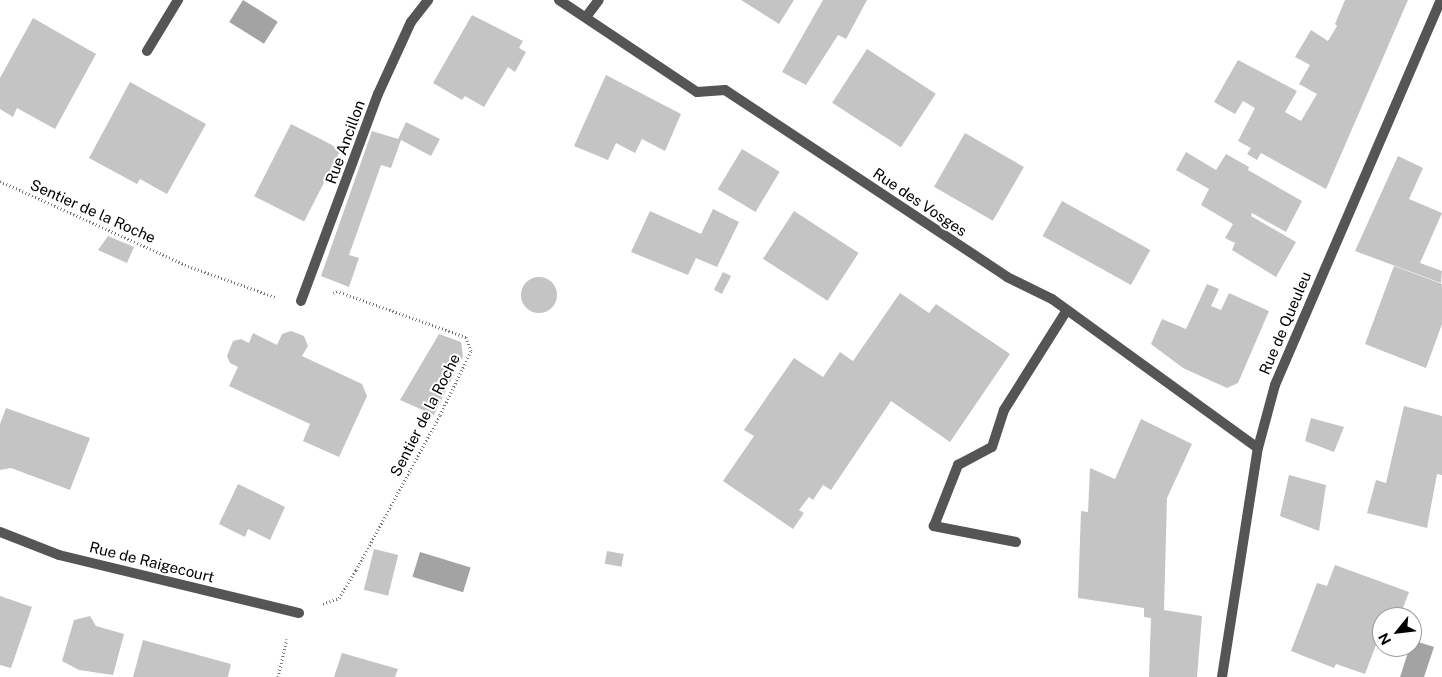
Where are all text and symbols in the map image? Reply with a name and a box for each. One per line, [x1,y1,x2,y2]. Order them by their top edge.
street label: Rue Ancillon [322,98,368,186]
street label: Rue des Vosges [869,164,971,240]
street label: Sentier de la Roche [27,175,159,247]
street label: Rue de Queuleu [1255,269,1315,377]
street label: Sentier de la Roche [386,351,464,479]
street label: Rue de Raigecourt [88,538,216,586]
north arrow [1372,607,1422,657]
text: N [1375,630,1394,647]

